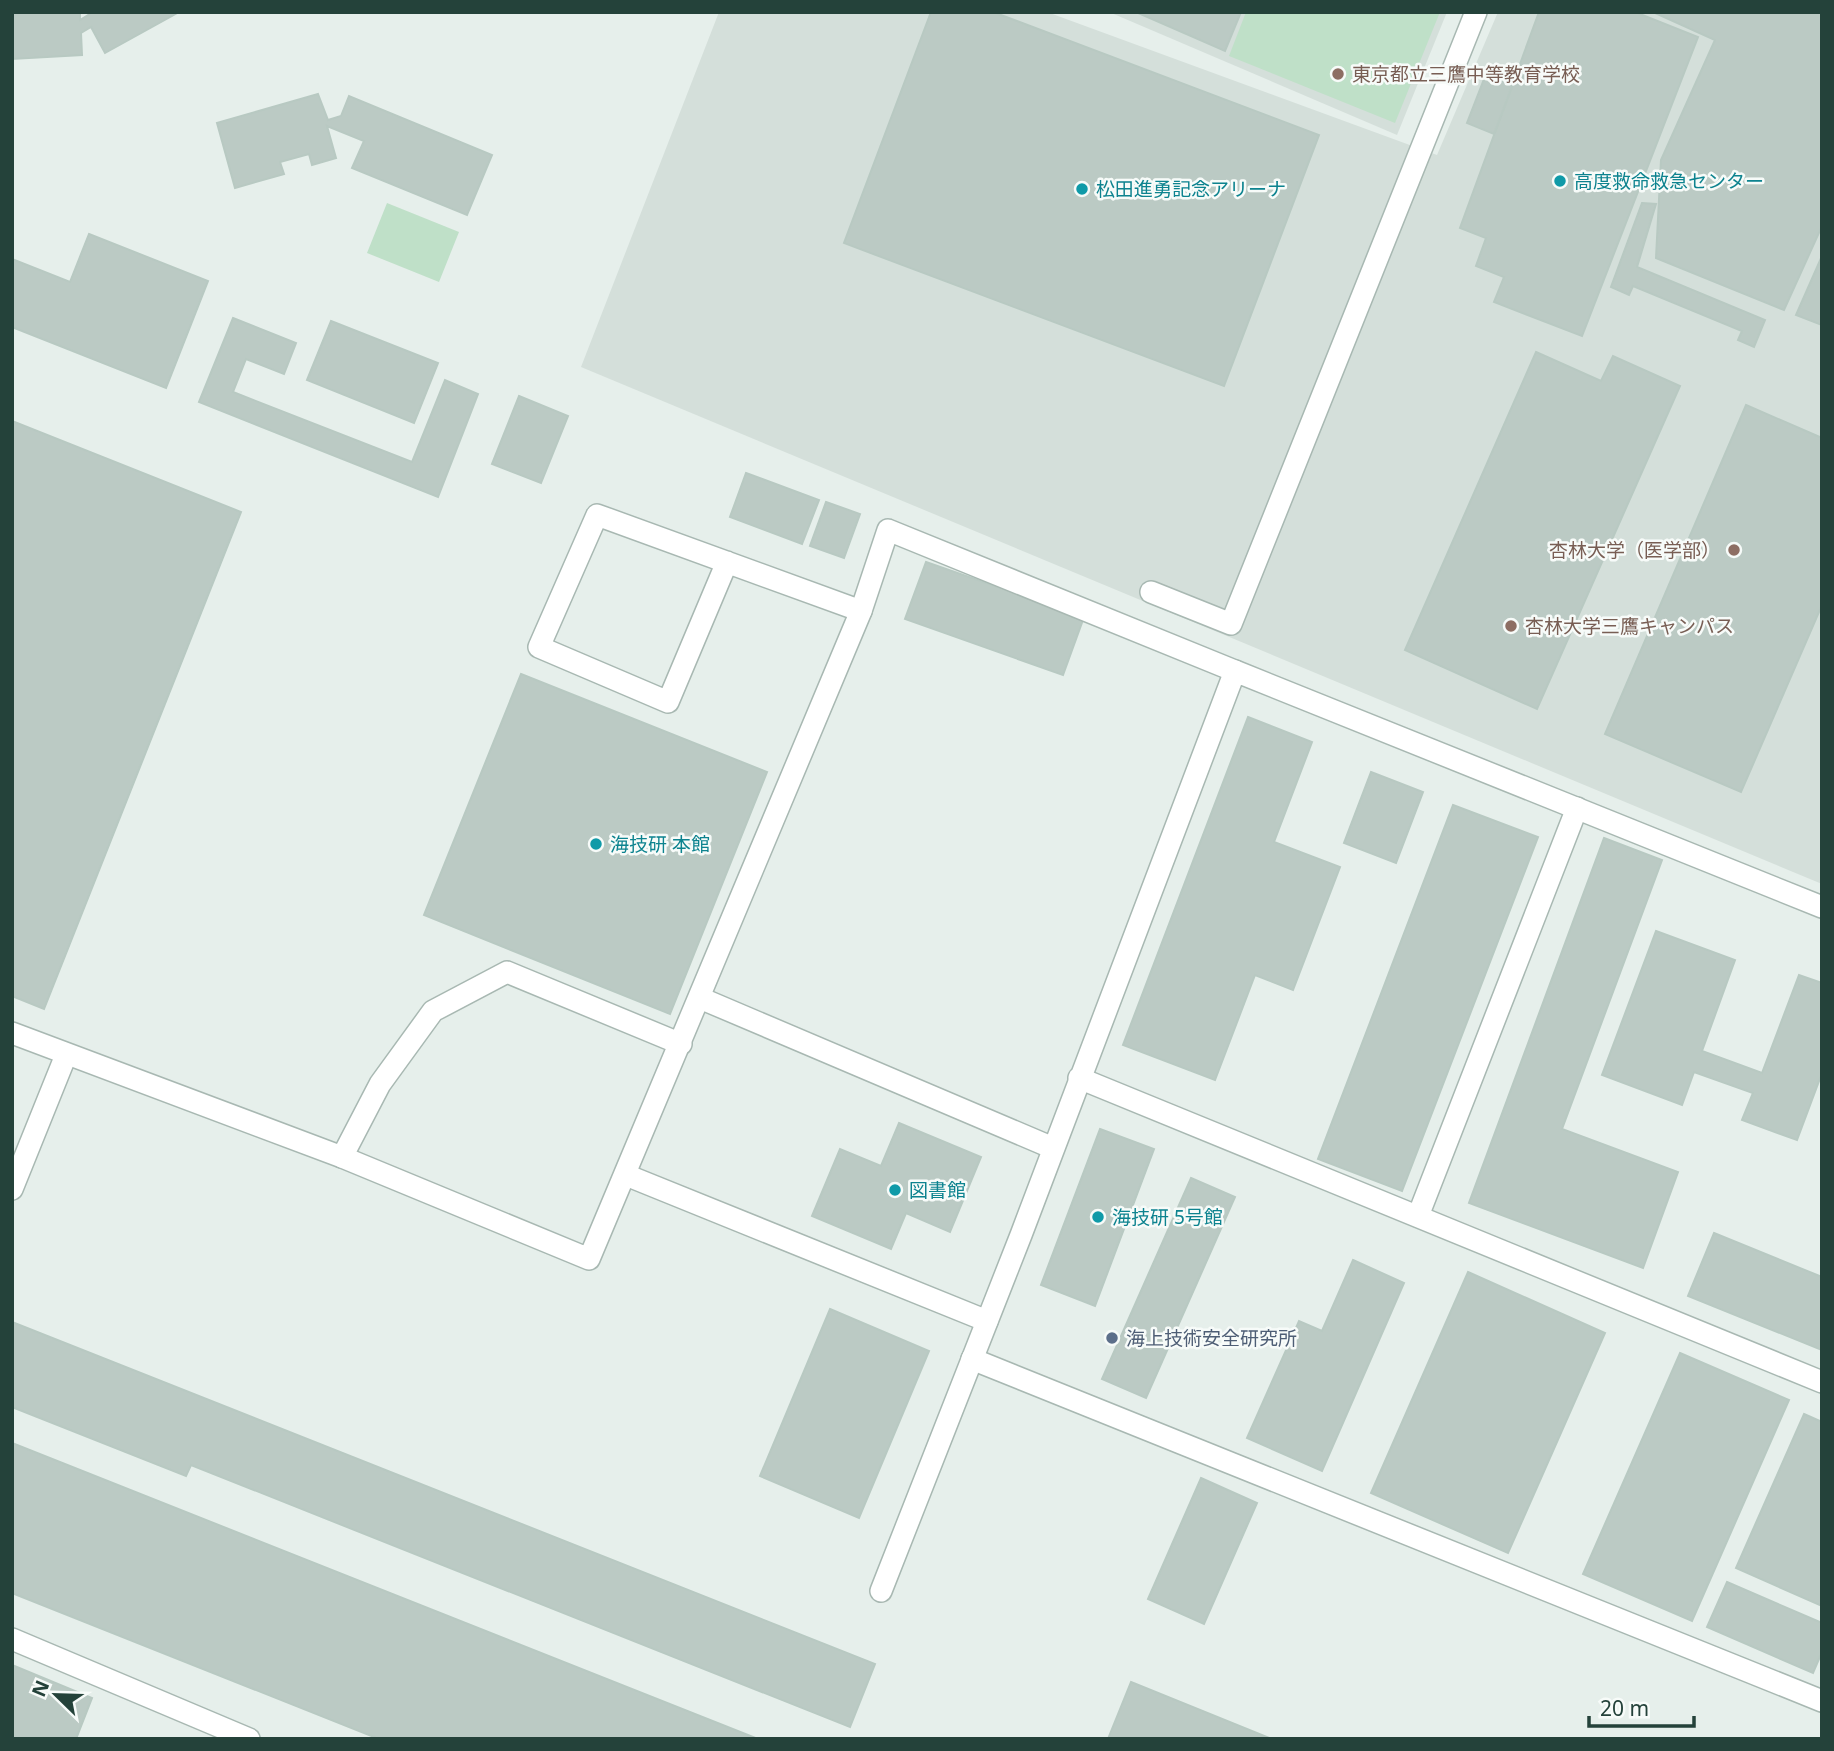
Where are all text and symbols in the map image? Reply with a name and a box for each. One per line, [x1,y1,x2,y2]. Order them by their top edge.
place label: 東京都立三鷹中等教育学校 [1352,61,1580,87]
marker: 東京都立三鷹中等教育学校 [1330,66,1346,82]
place label: 高度救命救急センター [1574,168,1764,194]
marker: 高度救命救急センター [1552,173,1568,189]
place label: 松田進勇記念アリーナ [1096,176,1286,202]
marker: 松田進勇記念アリーナ [1074,181,1090,197]
place label: 杏林大学（医学部） [1549,537,1720,563]
marker: 杏林大学（医学部） [1726,542,1742,558]
place label: 杏林大学三鷹キャンパス [1525,613,1734,639]
marker: 杏林大学三鷹キャンパス [1503,618,1519,634]
place label: 海技研 本館 [610,831,710,857]
marker: 海技研 本館 [588,836,604,852]
place label: 図書館 [909,1177,966,1203]
marker: 図書館 [887,1182,903,1198]
place label: 海技研 5号館 [1112,1204,1223,1230]
marker: 海技研 5号館 [1090,1209,1106,1225]
place label: 海上技術安全研究所 [1126,1325,1297,1351]
marker: 海上技術安全研究所 [1104,1330,1120,1346]
north arrow [21,1660,91,1730]
text: N [25,1676,55,1701]
scale bar [1589,1684,1694,1728]
text: 20 m [1600,1694,1649,1722]

